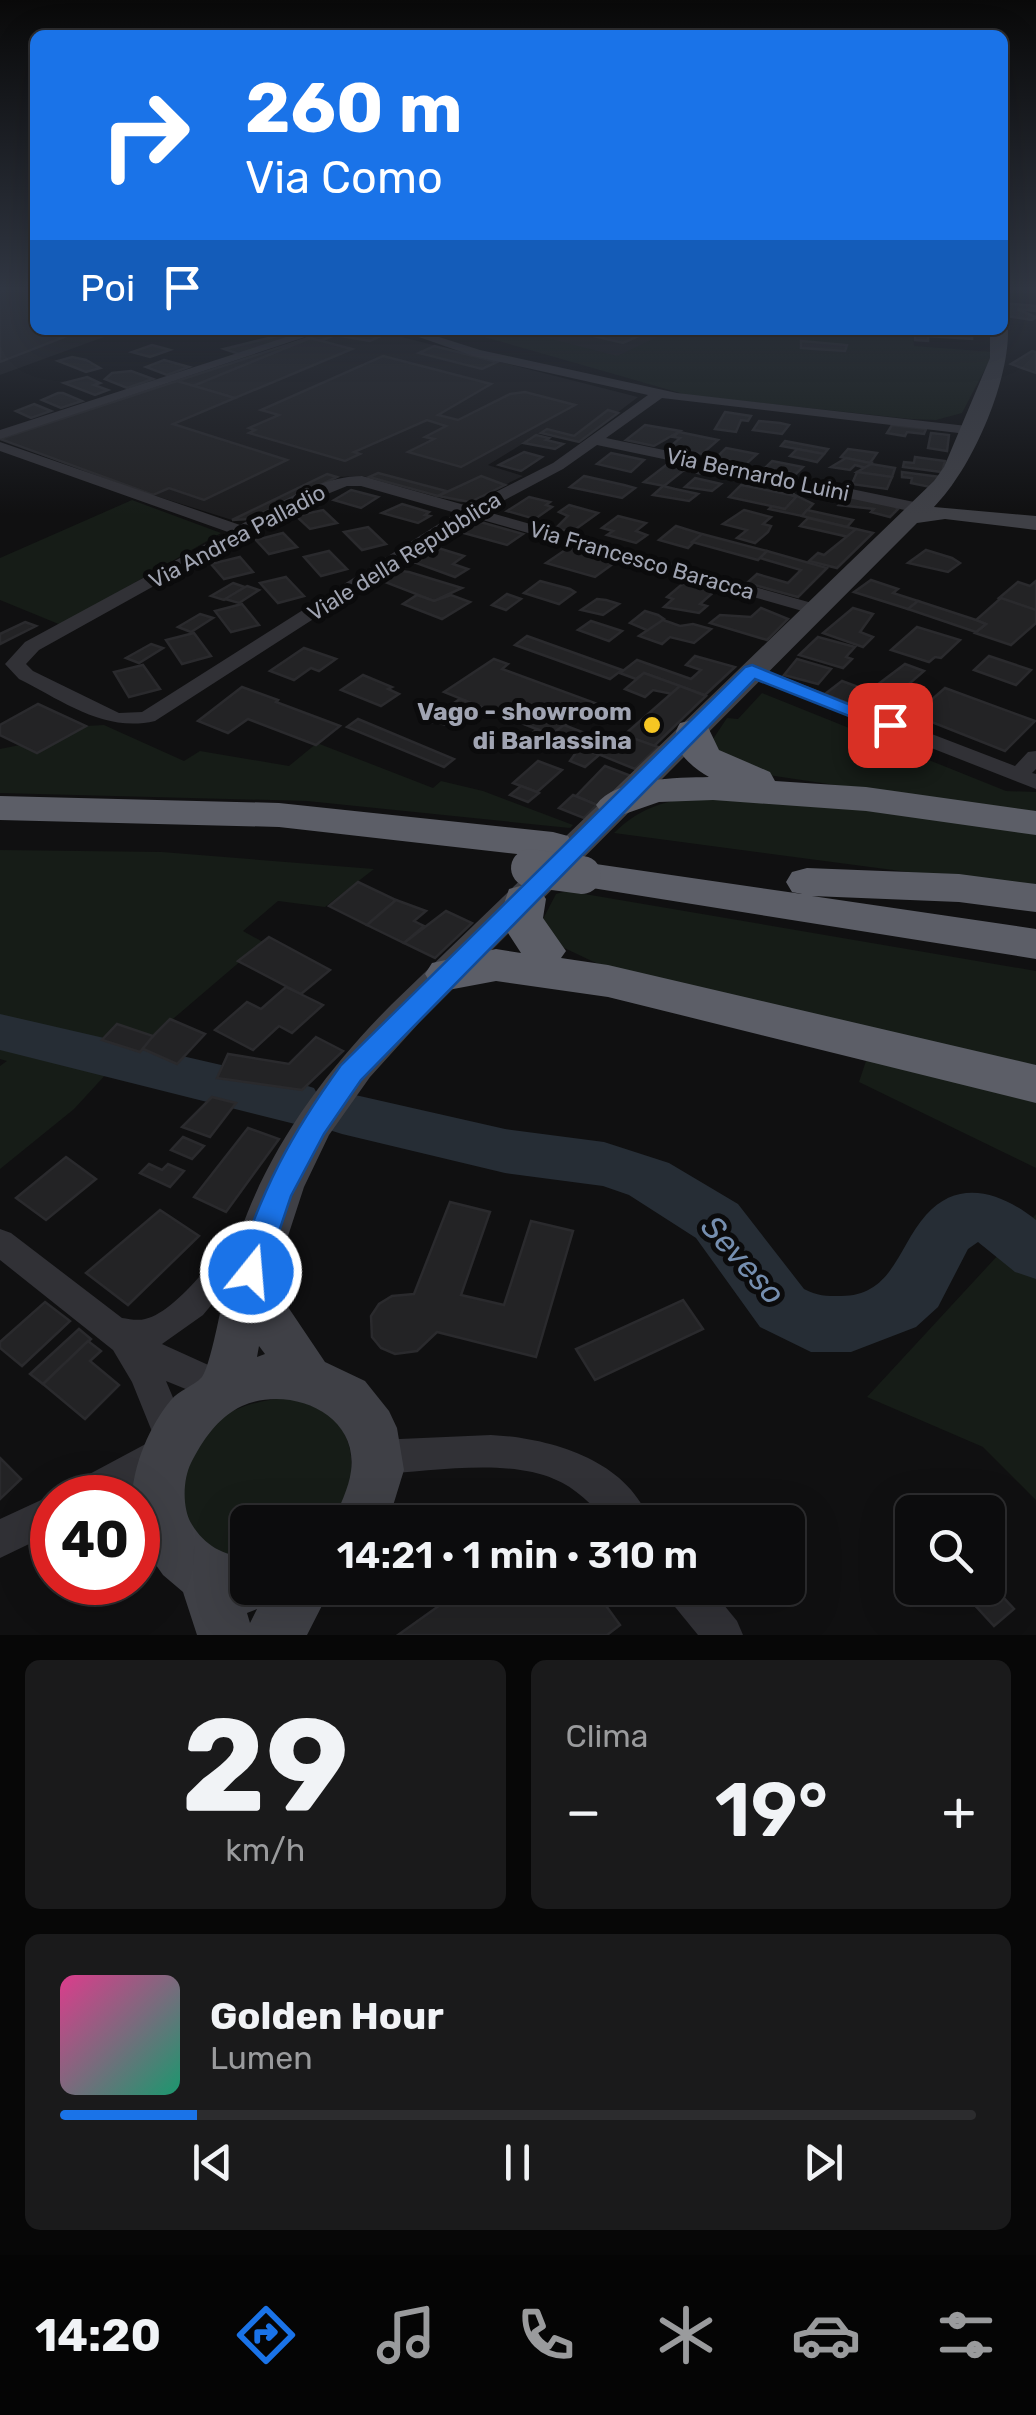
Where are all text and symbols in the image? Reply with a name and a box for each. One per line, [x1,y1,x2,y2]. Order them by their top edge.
text: 260 m [245,67,463,150]
icon: right [80,70,210,200]
text: Via Como [245,151,443,204]
icon: arrive [155,260,210,315]
text: Poi [80,265,135,311]
street label: Via Bernardo Luini [664,442,852,507]
street label: Via Andrea Palladio [144,479,330,594]
street label: Viale della Repubblica [303,486,506,627]
street label: Via Francesco Baracca [526,515,757,606]
pin [848,683,933,768]
place label: Vago - showroom di Barlassina [417,697,632,755]
icon: arrive [863,698,918,753]
marker: Vago - showroom di Barlassina [641,714,663,736]
water label: Seveso [693,1208,793,1312]
position arrow [199,1220,303,1324]
speed limit sign: 40 [30,1475,160,1605]
map controls [895,1495,1005,1605]
button: search [895,1495,1005,1605]
text: 14:21 · 1 min · 310 m [337,1532,698,1578]
text: 29 [181,1688,349,1843]
text: Clima [566,1717,648,1755]
text: 19° [715,1766,828,1855]
text: − [566,1779,601,1844]
text: + [942,1779,976,1844]
text: km/h [225,1831,305,1869]
text: Golden Hour [210,1993,444,2039]
text: Lumen [210,2039,313,2077]
icon: previous [185,2135,240,2190]
icon: pause [490,2135,545,2190]
icon: next [796,2135,851,2190]
icon: directions [231,2300,301,2370]
icon: music [371,2300,441,2370]
icon: phone [511,2300,581,2370]
icon: climate [651,2300,721,2370]
icon: car [791,2300,861,2370]
icon: filters [931,2300,1001,2370]
text: 14:20 [35,2309,161,2362]

